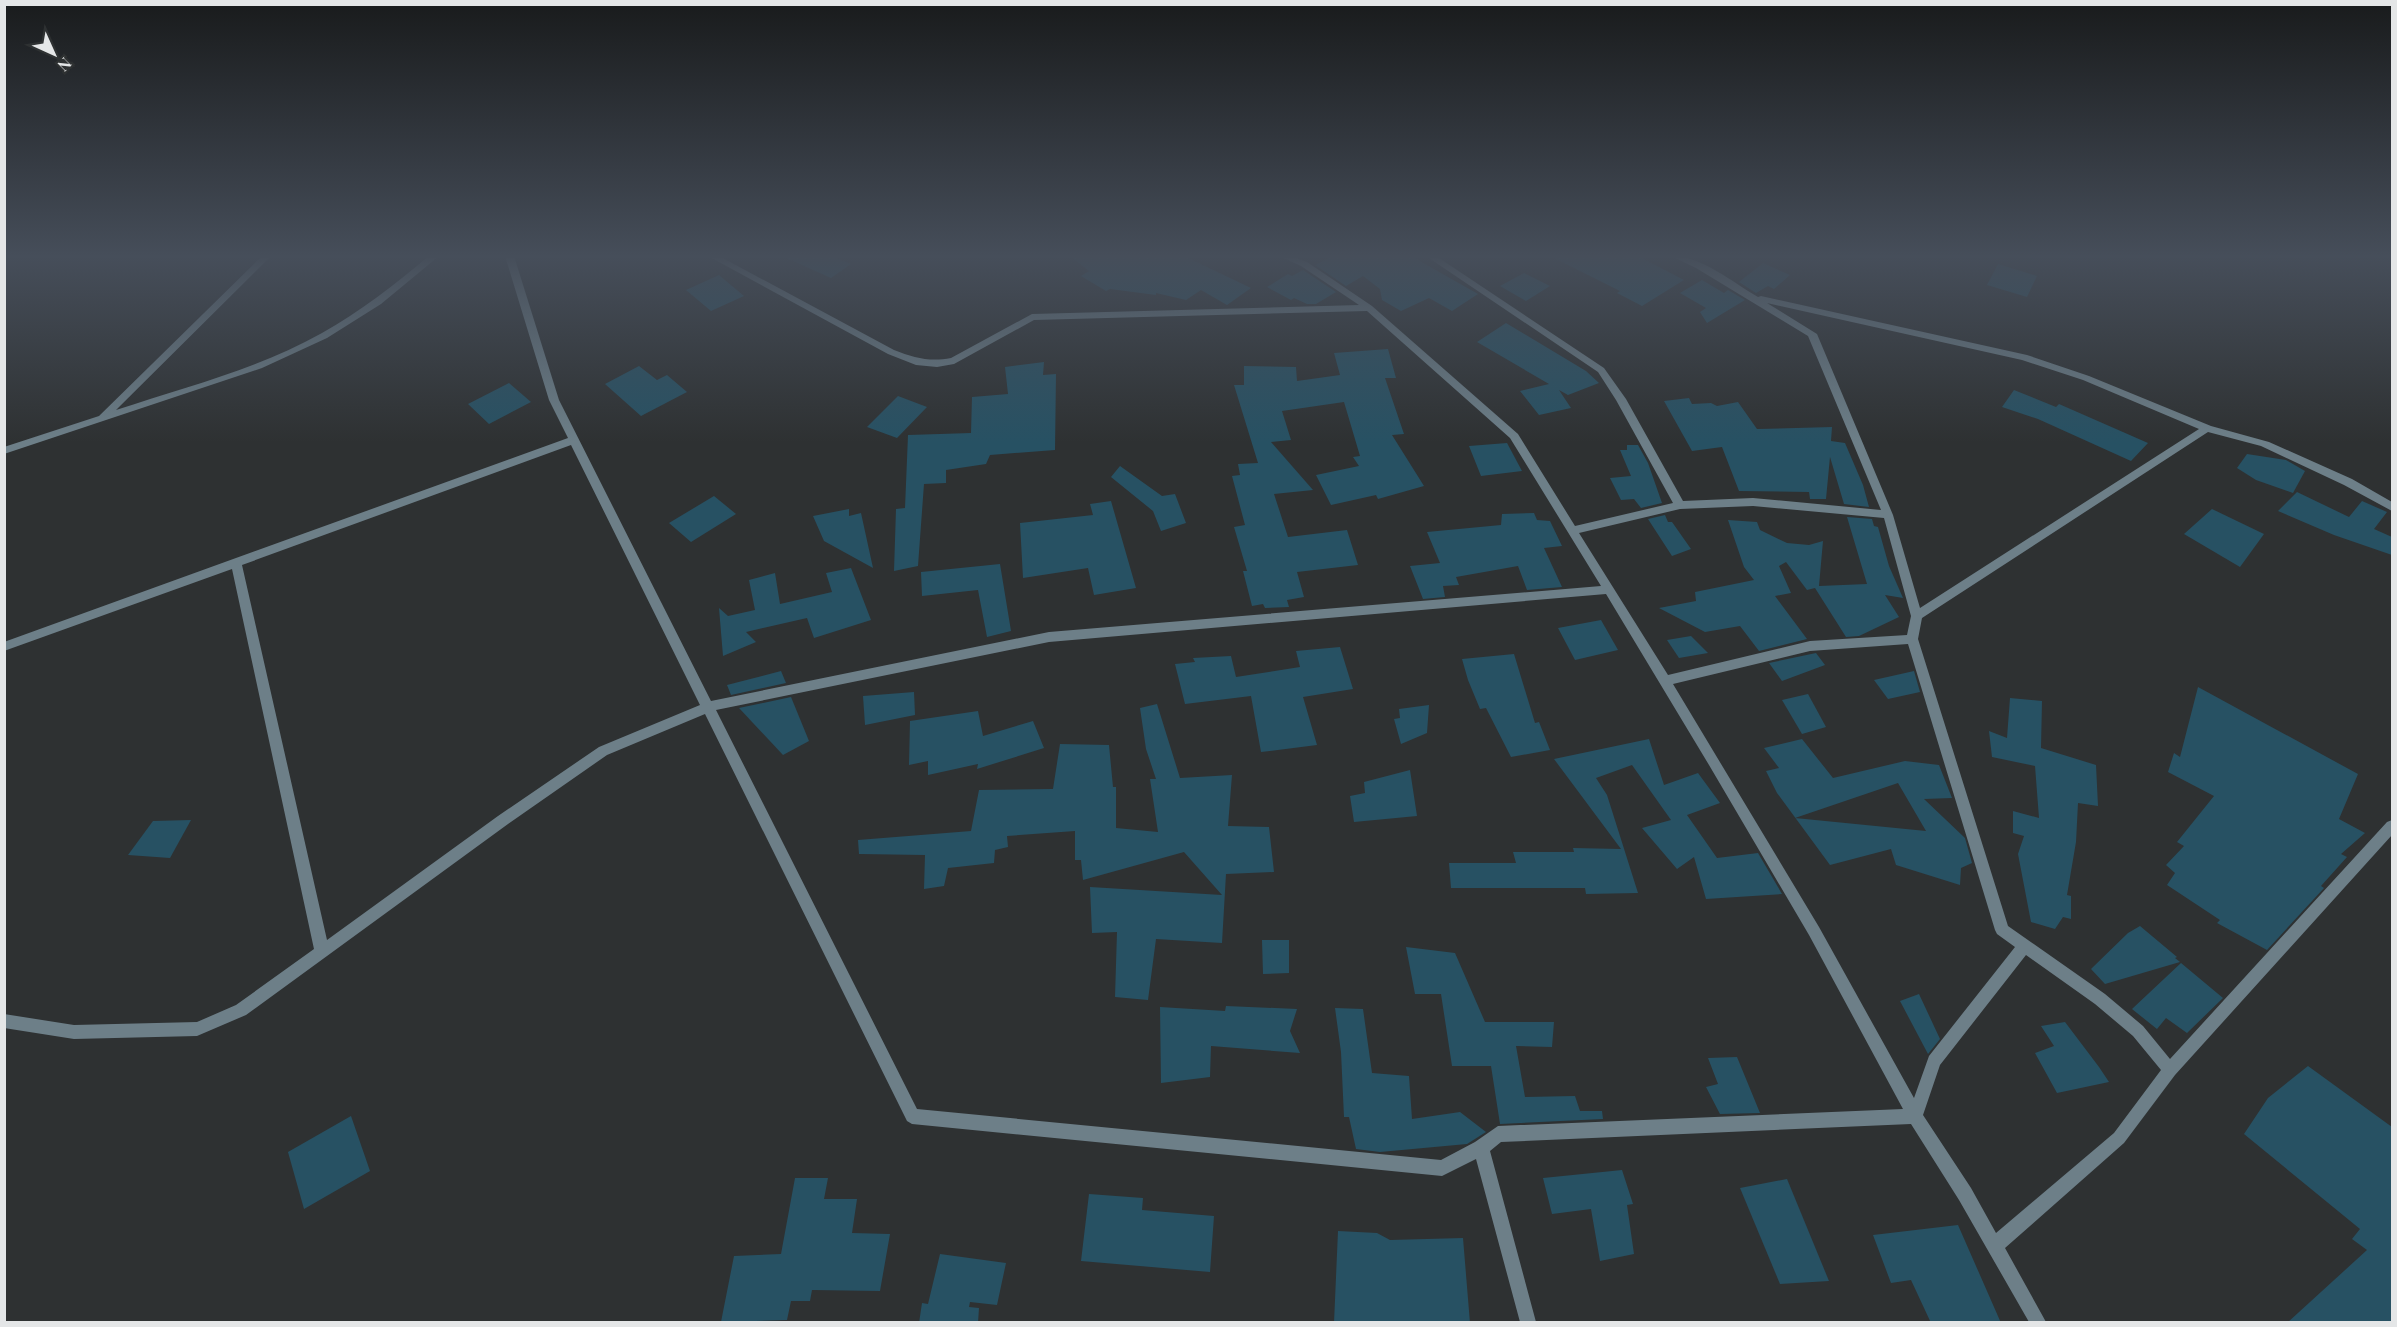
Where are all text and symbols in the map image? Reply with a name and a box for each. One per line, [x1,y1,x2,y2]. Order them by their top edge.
north arrow [24,24,84,84]
text: N [53,53,76,77]

